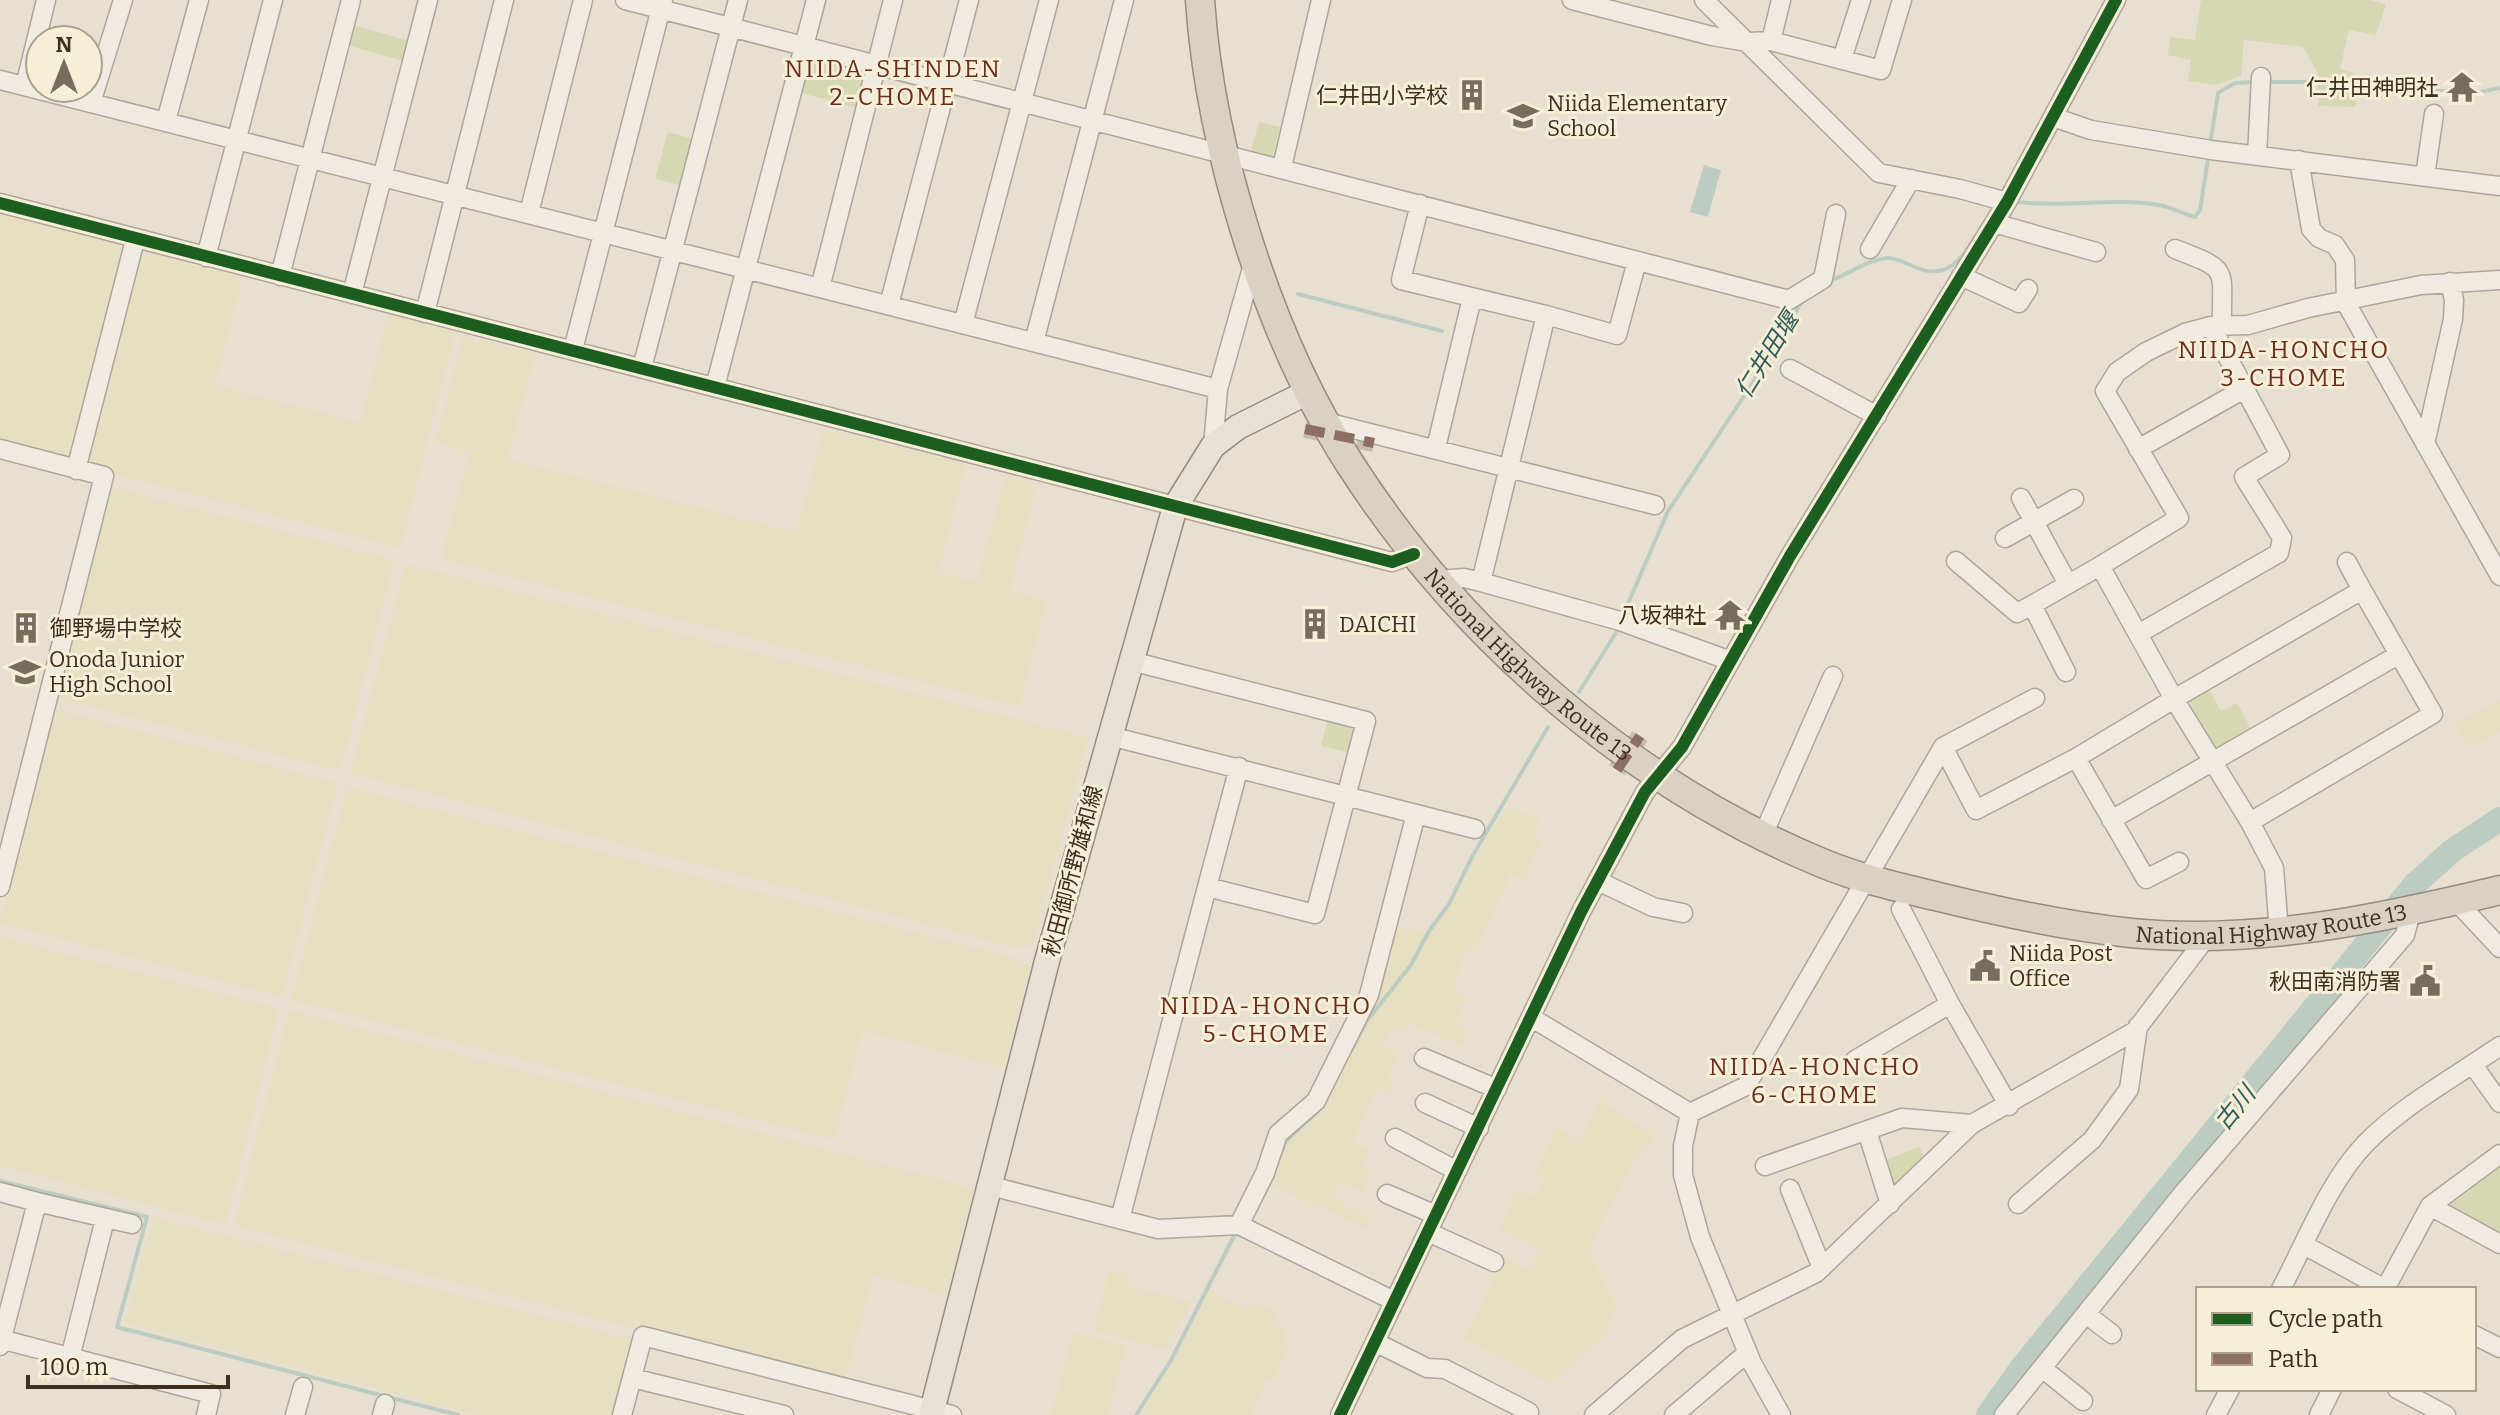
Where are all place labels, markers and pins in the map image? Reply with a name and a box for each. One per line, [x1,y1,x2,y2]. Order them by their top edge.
temple icon: 仁井田神明社 [2445,70,2479,104]
place label: 仁井田神明社 [2306,74,2438,101]
building icon: 仁井田小学校 [1455,78,1489,112]
place label: 仁井田小学校 [1316,82,1448,109]
place label: Niida Elementary School [1547,90,1727,142]
school or university icon: Niida Elementary School [1506,99,1540,133]
temple icon: 八坂神社 [1713,598,1747,632]
place label: 八坂神社 [1618,602,1706,629]
building icon: DAICHI [1298,607,1332,641]
building icon: 御野場中学校 [9,611,43,645]
place label: DAICHI [1339,611,1416,638]
place label: 御野場中学校 [50,615,182,642]
place label: Onoda Junior High School [49,646,185,698]
school or university icon: Onoda Junior High School [8,655,42,689]
place label: Niida Post Office [2009,940,2113,992]
public building icon: Niida Post Office [1968,949,2002,983]
public building icon: 秋田南消防署 [2408,964,2442,998]
place label: 秋田南消防署 [2269,968,2401,995]

